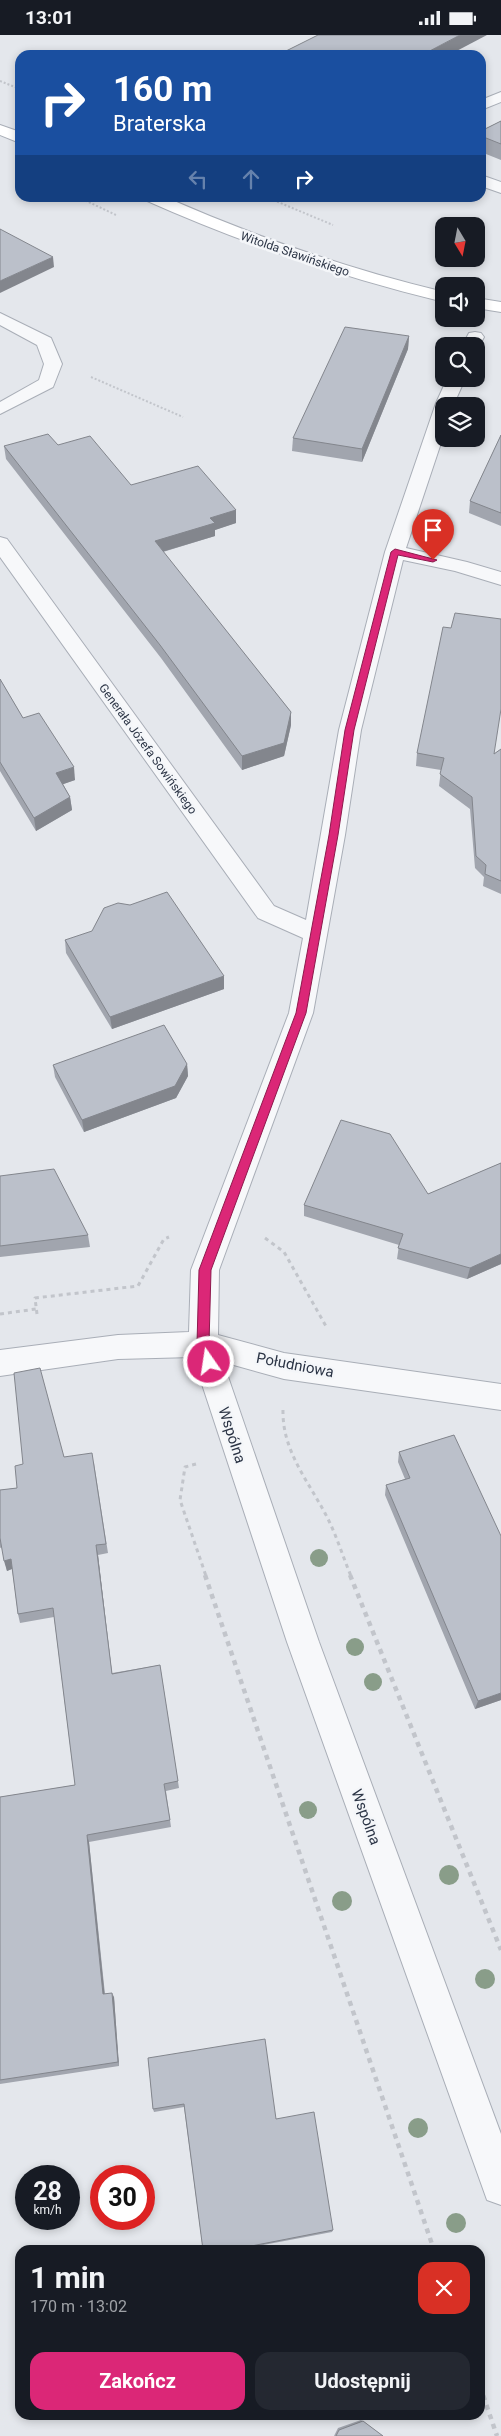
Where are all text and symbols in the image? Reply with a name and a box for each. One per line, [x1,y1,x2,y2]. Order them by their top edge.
text: 13:01 [25,6,74,29]
text: 160 m [113,69,212,110]
icon: right [30,70,95,135]
text: Braterska [113,111,207,136]
icon: left [184,165,212,193]
icon: ahead [237,165,265,193]
icon: right [290,165,318,193]
north arrow [435,217,485,267]
map controls [435,217,485,447]
street label: Witolda Sławińskiego [239,229,351,279]
button: sound [435,277,485,327]
button: search [435,337,485,387]
button: layers [435,397,485,447]
pin [412,509,454,560]
icon: arrive [419,516,447,544]
street label: Generała Józefa Sowińskiego [96,681,200,817]
position arrow [182,1335,234,1387]
street label: Południowa [255,1349,335,1381]
street label: Wspólna [214,1405,250,1465]
street label: Wspólna [348,1787,384,1847]
speed limit sign: 30 [90,2165,155,2230]
text: 28 [33,2177,62,2206]
text: km/h [33,2203,62,2217]
text: 1 min [30,2260,105,2295]
button: close [418,2262,470,2314]
text: 170 m · 13:02 [30,2297,127,2316]
button: Zakończ [30,2352,245,2410]
button: Udostępnij [255,2352,470,2410]

